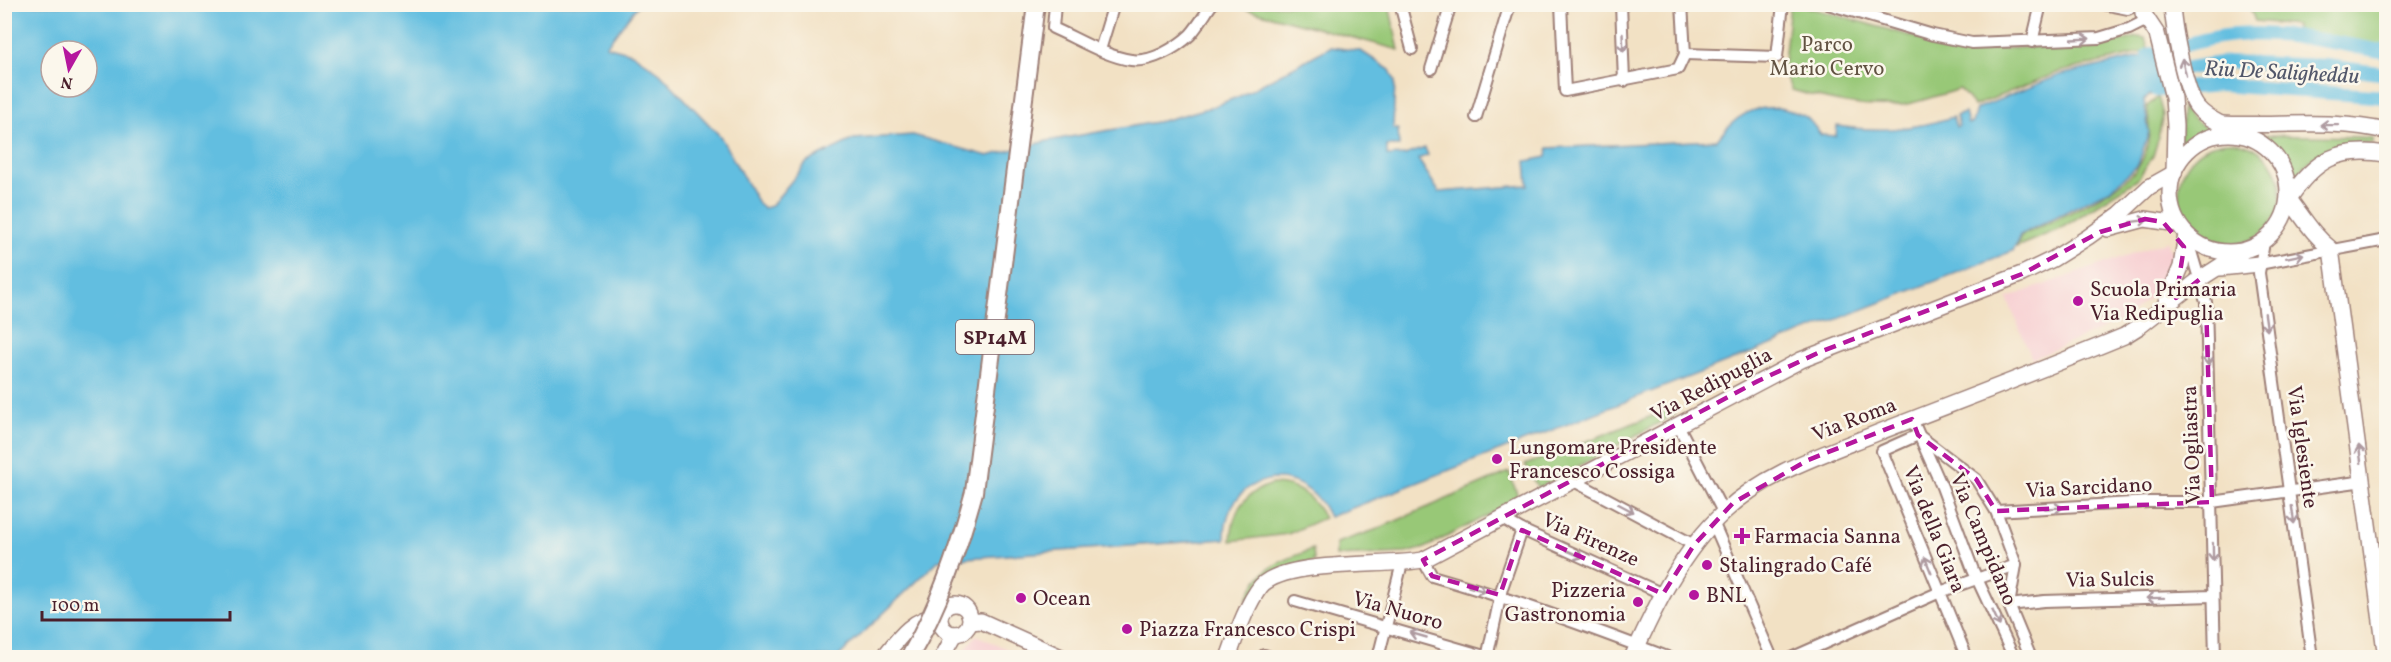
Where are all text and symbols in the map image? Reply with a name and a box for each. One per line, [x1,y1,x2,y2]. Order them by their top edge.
park label: Parco Mario Cervo [1769,31,1885,84]
one-way arrow [1617,32,1628,52]
one-way arrow [2070,34,2090,45]
north arrow [39,39,99,99]
water label: Riu De Saligheddu [2204,54,2360,93]
one-way arrow [2177,58,2189,77]
text: N [59,70,74,94]
one-way arrow [2319,119,2339,131]
one-way arrow [2129,215,2149,226]
one-way arrow [2285,250,2304,261]
place label: Scuola Primaria Via Redipuglia [2090,276,2237,329]
marker: Scuola Primaria Via Redipuglia [2071,294,2085,308]
one-way arrow [2261,311,2272,331]
road number: SP14M [956,320,1034,354]
street label: Via Redipuglia [1646,341,1778,430]
one-way arrow [2202,347,2214,367]
street label: Via Iglesiente [2279,384,2324,510]
street label: Via Ogliastra [2176,385,2209,505]
street label: Via Roma [1808,391,1901,450]
place label: Lungomare Presidente Francesco Cossiga [1509,434,1717,487]
one-way arrow [2354,444,2365,464]
marker: Lungomare Presidente Francesco Cossiga [1490,452,1504,466]
street label: Via della Giara [1895,462,1972,597]
street label: Via Campidano [1942,469,2024,610]
street label: Via Sarcidano [2025,471,2153,506]
one-way arrow [2044,502,2064,513]
one-way arrow [1617,503,1635,514]
one-way arrow [2287,504,2298,524]
street label: Via Firenze [1537,506,1644,575]
place label: Farmacia Sanna [1754,523,1901,552]
marker: Farmacia Sanna [1735,529,1749,543]
one-way arrow [2207,542,2219,562]
one-way arrow [1566,549,1584,560]
place label: Stalingrado Café [1719,552,1872,581]
one-way arrow [1922,556,1933,574]
marker: Stalingrado Café [1700,558,1714,572]
street label: Via Sulcis [2065,565,2155,596]
place label: Pizzeria Gastronomia [1505,577,1626,630]
place label: BNL [1706,582,1747,611]
scale bar [42,584,230,622]
one-way arrow [1467,584,1486,595]
place label: Ocean [1033,585,1091,614]
street label: Via Nuoro [1349,585,1446,638]
marker: BNL [1687,588,1701,602]
marker: Ocean [1014,591,1028,605]
one-way arrow [2145,592,2165,604]
text: 100 m [51,594,100,619]
marker: Pizzeria Gastronomia [1631,595,1645,609]
one-way arrow [1990,608,2002,626]
place label: Piazza Francesco Crispi [1139,616,1356,645]
marker: Piazza Francesco Crispi [1120,622,1134,636]
one-way arrow [1409,629,1428,640]

